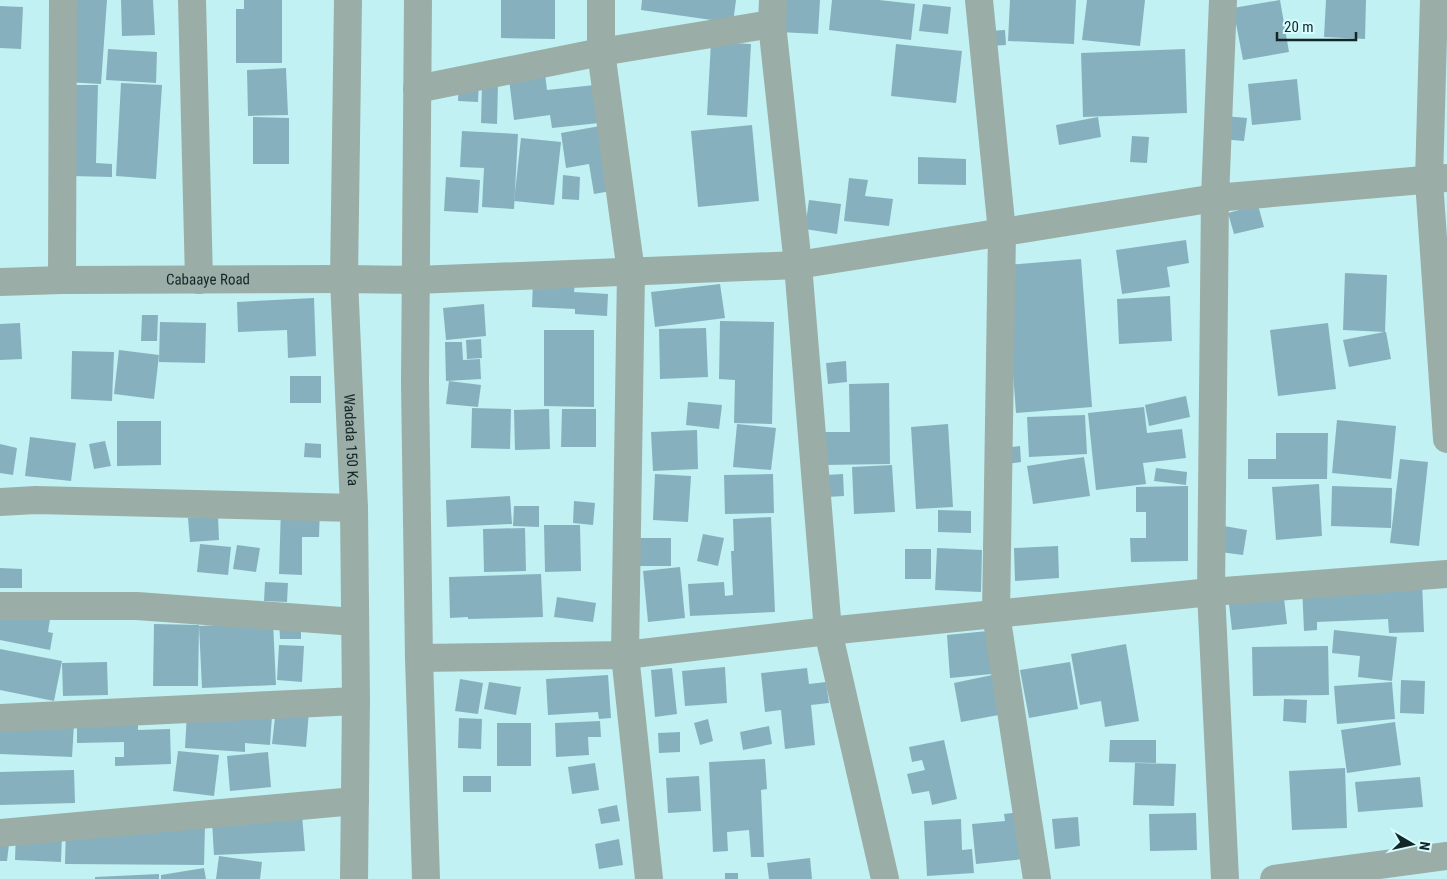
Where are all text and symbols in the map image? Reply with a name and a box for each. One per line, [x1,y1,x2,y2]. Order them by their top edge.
scale bar [1277,10,1356,42]
text: 20 m [1284,18,1314,36]
street label: Cabaaye Road [166,270,250,289]
street label: Wadada 150 Ka [340,393,362,486]
north arrow [1387,819,1437,869]
text: N [1416,841,1433,852]

